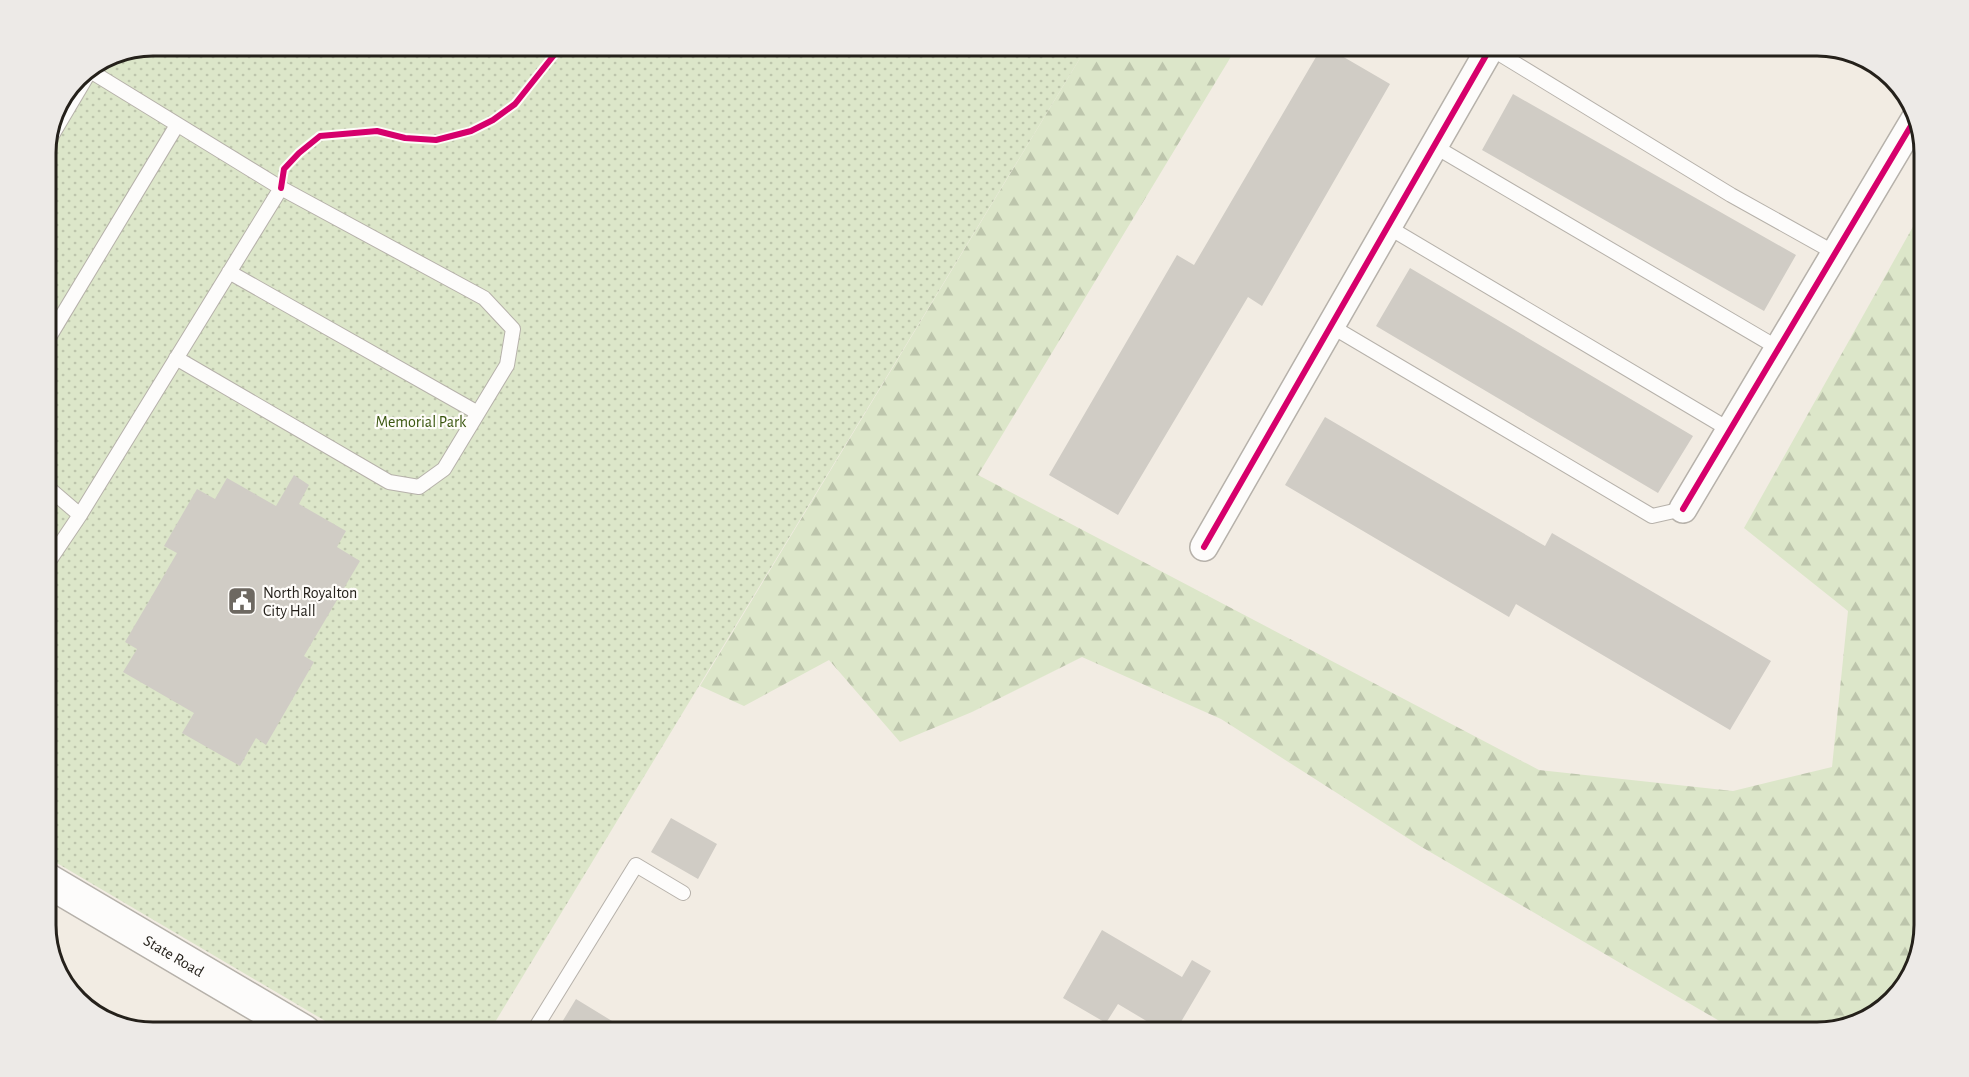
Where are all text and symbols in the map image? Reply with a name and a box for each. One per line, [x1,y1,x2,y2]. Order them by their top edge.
park label: Memorial Park [376,414,467,430]
public building icon: North Royalton City Hall [226,585,258,617]
place label: North Royalton City Hall [263,585,357,620]
street label: State Road [141,932,206,980]

